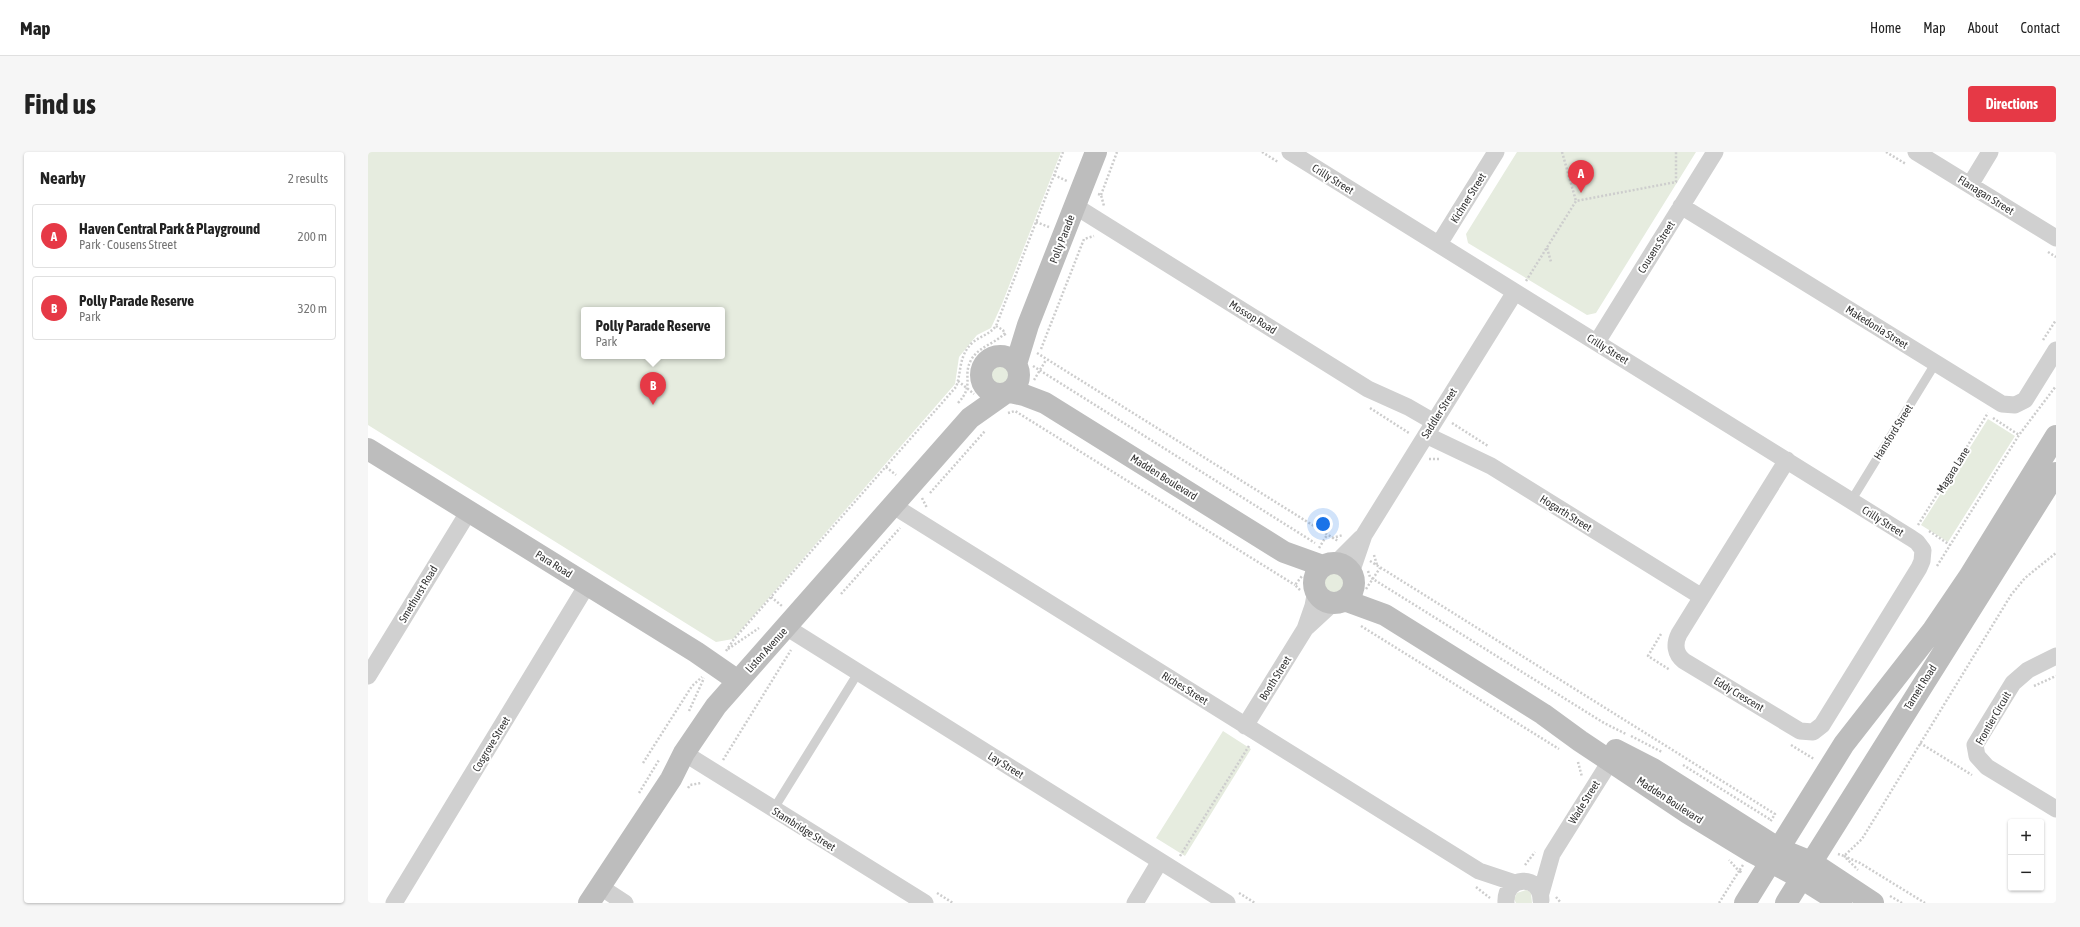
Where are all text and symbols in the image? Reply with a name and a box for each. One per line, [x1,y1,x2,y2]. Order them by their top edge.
text: Map [20,17,51,39]
text: Home [1870,20,1901,36]
text: Map [1923,20,1946,36]
text: About [1968,20,1999,36]
text: Contact [2021,20,2060,36]
button: Directions [1968,86,2056,122]
text: Find us [24,88,96,120]
pin: A [1568,160,1594,193]
street label: Crilly Street [1310,162,1356,196]
text: Nearby [40,168,86,188]
text: 2 results [288,171,328,186]
street label: Kichner Street [1448,171,1488,225]
street label: Flanagan Street [1956,173,2016,217]
street label: Polly Parade [1047,213,1077,265]
street label: Cousens Street [1635,219,1677,275]
text: Haven Central Park & Playground [79,220,260,237]
text: A [51,229,57,244]
text: 200 m [298,229,327,244]
text: Park · Cousens Street [79,237,177,252]
text: Polly Parade Reserve [79,292,194,309]
street label: Mossop Road [1227,298,1279,336]
text: B [51,301,57,316]
text: 320 m [298,301,327,316]
street label: Makedonia Street [1844,303,1910,351]
popup [581,307,725,359]
text: Park [79,309,101,324]
text: Polly Parade Reserve [595,317,711,334]
street label: Crilly Street [1585,332,1631,366]
text: Park [595,334,617,349]
pin: B [640,372,666,405]
street label: Saddler Street [1419,386,1459,440]
street label: Hansford Street [1871,402,1915,462]
street label: Magara Lane [1934,445,1972,495]
street label: Madden Boulevard [1129,452,1199,502]
street label: Hogarth Street [1538,492,1594,534]
street label: Crilly Street [1860,504,1906,538]
your location [1313,514,1333,534]
street label: Para Road [533,548,575,580]
street label: Smethurst Road [396,563,440,625]
street label: Liston Avenue [743,625,789,675]
street label: Booth Street [1257,654,1293,702]
street label: Tarneit Road [1901,662,1939,712]
street label: Riches Street [1160,669,1210,707]
street label: Eddy Crescent [1712,674,1766,714]
street label: Frontier Circuit [1973,689,2013,747]
street label: Cosgrove Street [470,714,512,774]
street label: Lay Street [986,749,1026,781]
street label: Madden Boulevard [1635,774,1705,826]
street label: Wade Street [1566,778,1602,826]
street label: Stambridge Street [770,805,838,853]
map controls [2008,819,2044,891]
button: + [2008,819,2044,855]
button: − [2008,855,2044,891]

